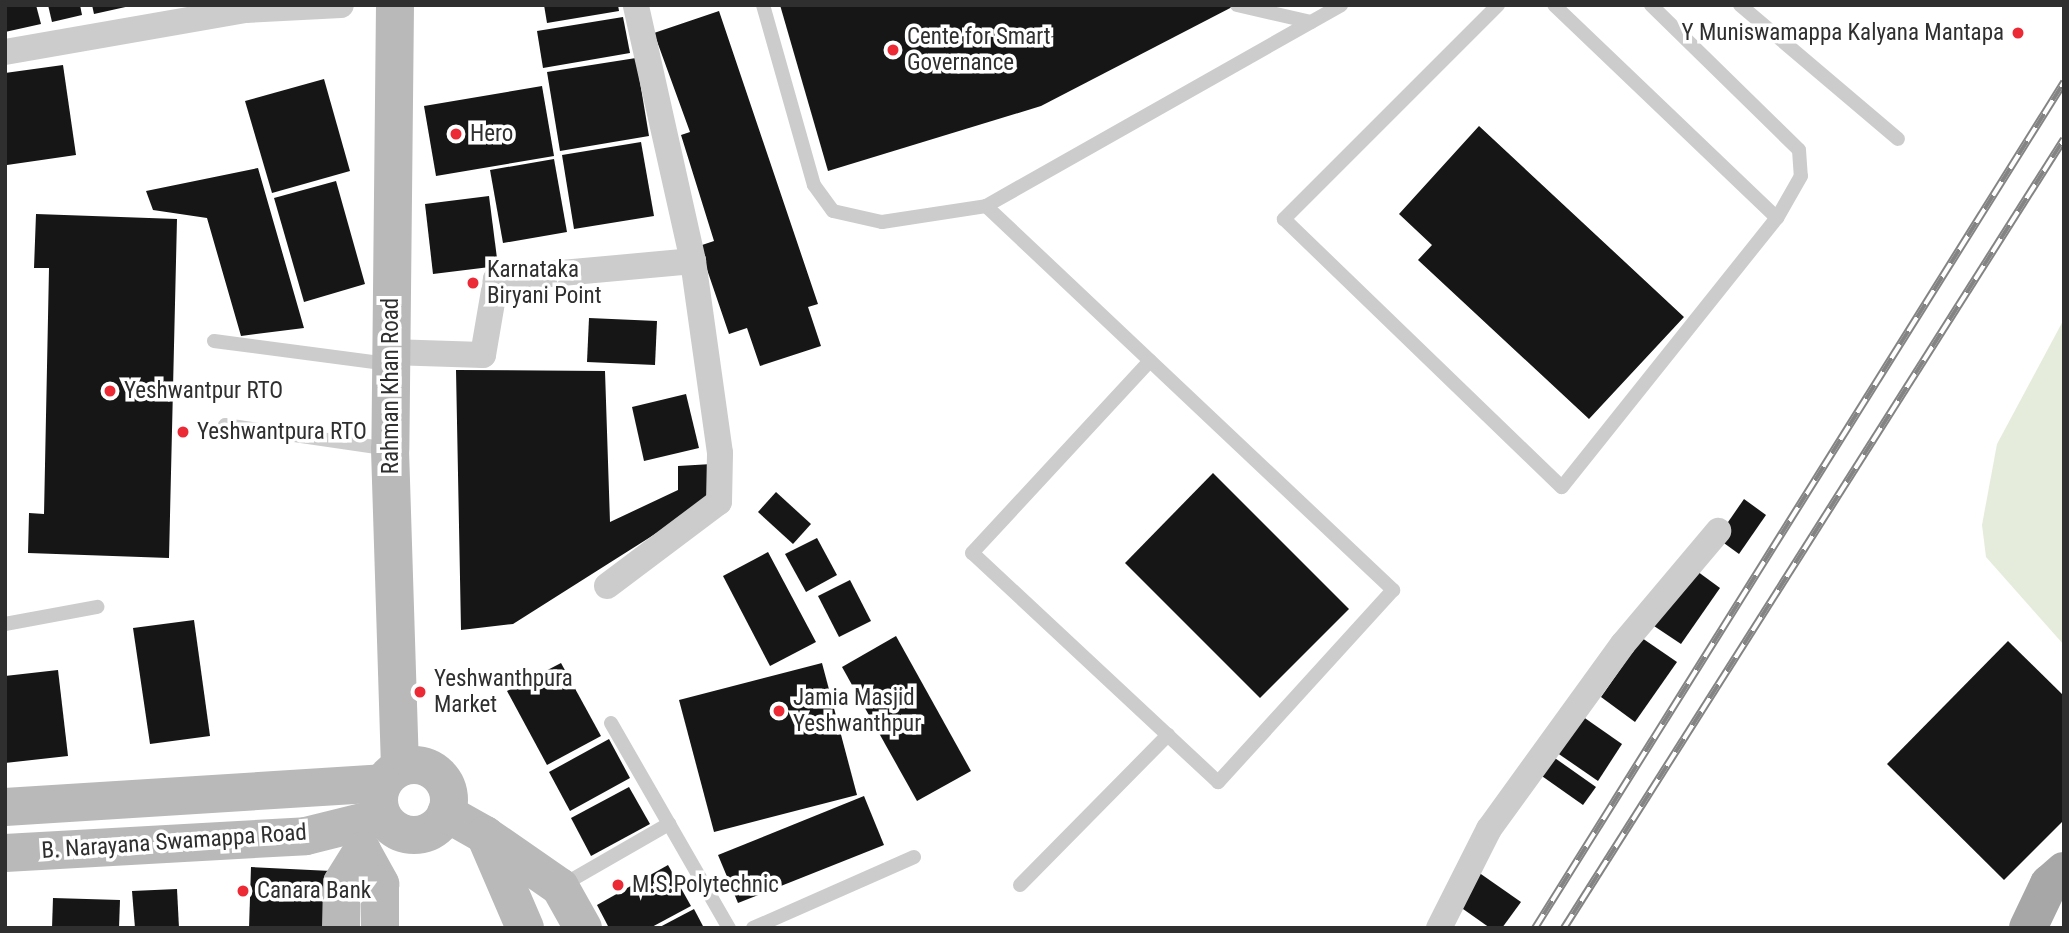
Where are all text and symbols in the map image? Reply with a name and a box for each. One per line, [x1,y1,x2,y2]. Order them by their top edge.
place label: Y Muniswamappa Kalyana Mantapa [1682,19,2004,47]
place label: Cente for Smart Governance [907,23,1051,77]
marker: Y Muniswamappa Kalyana Mantapa [2010,25,2026,41]
marker: Cente for Smart Governance [885,42,901,58]
place label: Hero [470,120,513,148]
marker: Hero [448,126,464,142]
place label: Karnataka Biryani Point [487,256,602,310]
marker: Karnataka Biryani Point [465,275,481,291]
street label: Rahman Khan Road [377,298,405,474]
place label: Yeshwantpur RTO [124,377,283,405]
marker: Yeshwantpur RTO [102,383,118,399]
place label: Yeshwantpura RTO [197,418,367,446]
marker: Yeshwantpura RTO [175,424,191,440]
place label: Yeshwanthpura Market [434,665,573,719]
marker: Yeshwanthpura Market [412,684,428,700]
place label: Jamia Masjid Yeshwanthpur [793,684,921,738]
marker: Jamia Masjid Yeshwanthpur [771,703,787,719]
street label: B. Narayana Swamappa Road [40,819,308,865]
place label: M.S.Polytechnic [632,871,779,899]
place label: Canara Bank [257,877,371,905]
marker: M.S.Polytechnic [610,877,626,893]
marker: Canara Bank [235,883,251,899]

